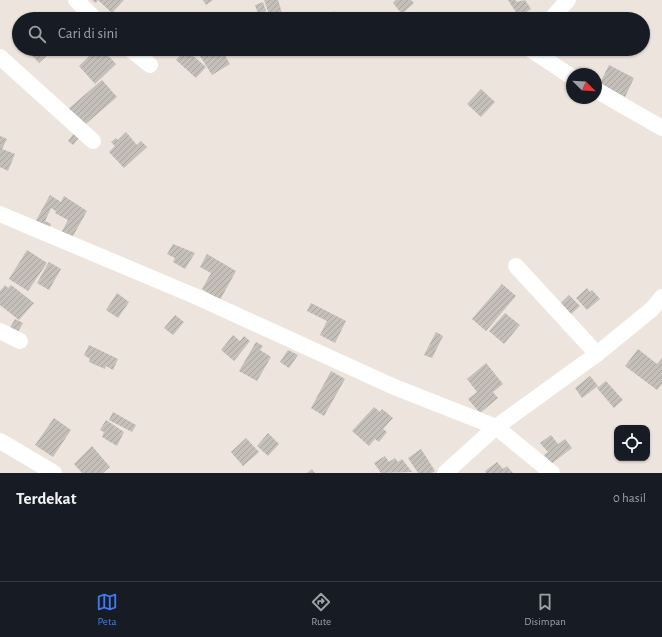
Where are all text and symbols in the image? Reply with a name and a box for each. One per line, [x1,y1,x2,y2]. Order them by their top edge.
search box [12,12,650,56]
icon: search [26,23,48,45]
text: Cari di sini [58,26,118,41]
north arrow [566,68,602,104]
map controls [614,425,650,461]
button: locate [614,425,650,461]
text: Terdekat [16,490,76,507]
text: 0 hasil [613,492,646,505]
tab: Peta [96,591,118,628]
tab: Rute [310,591,332,628]
tab: Disimpan [524,591,566,628]

